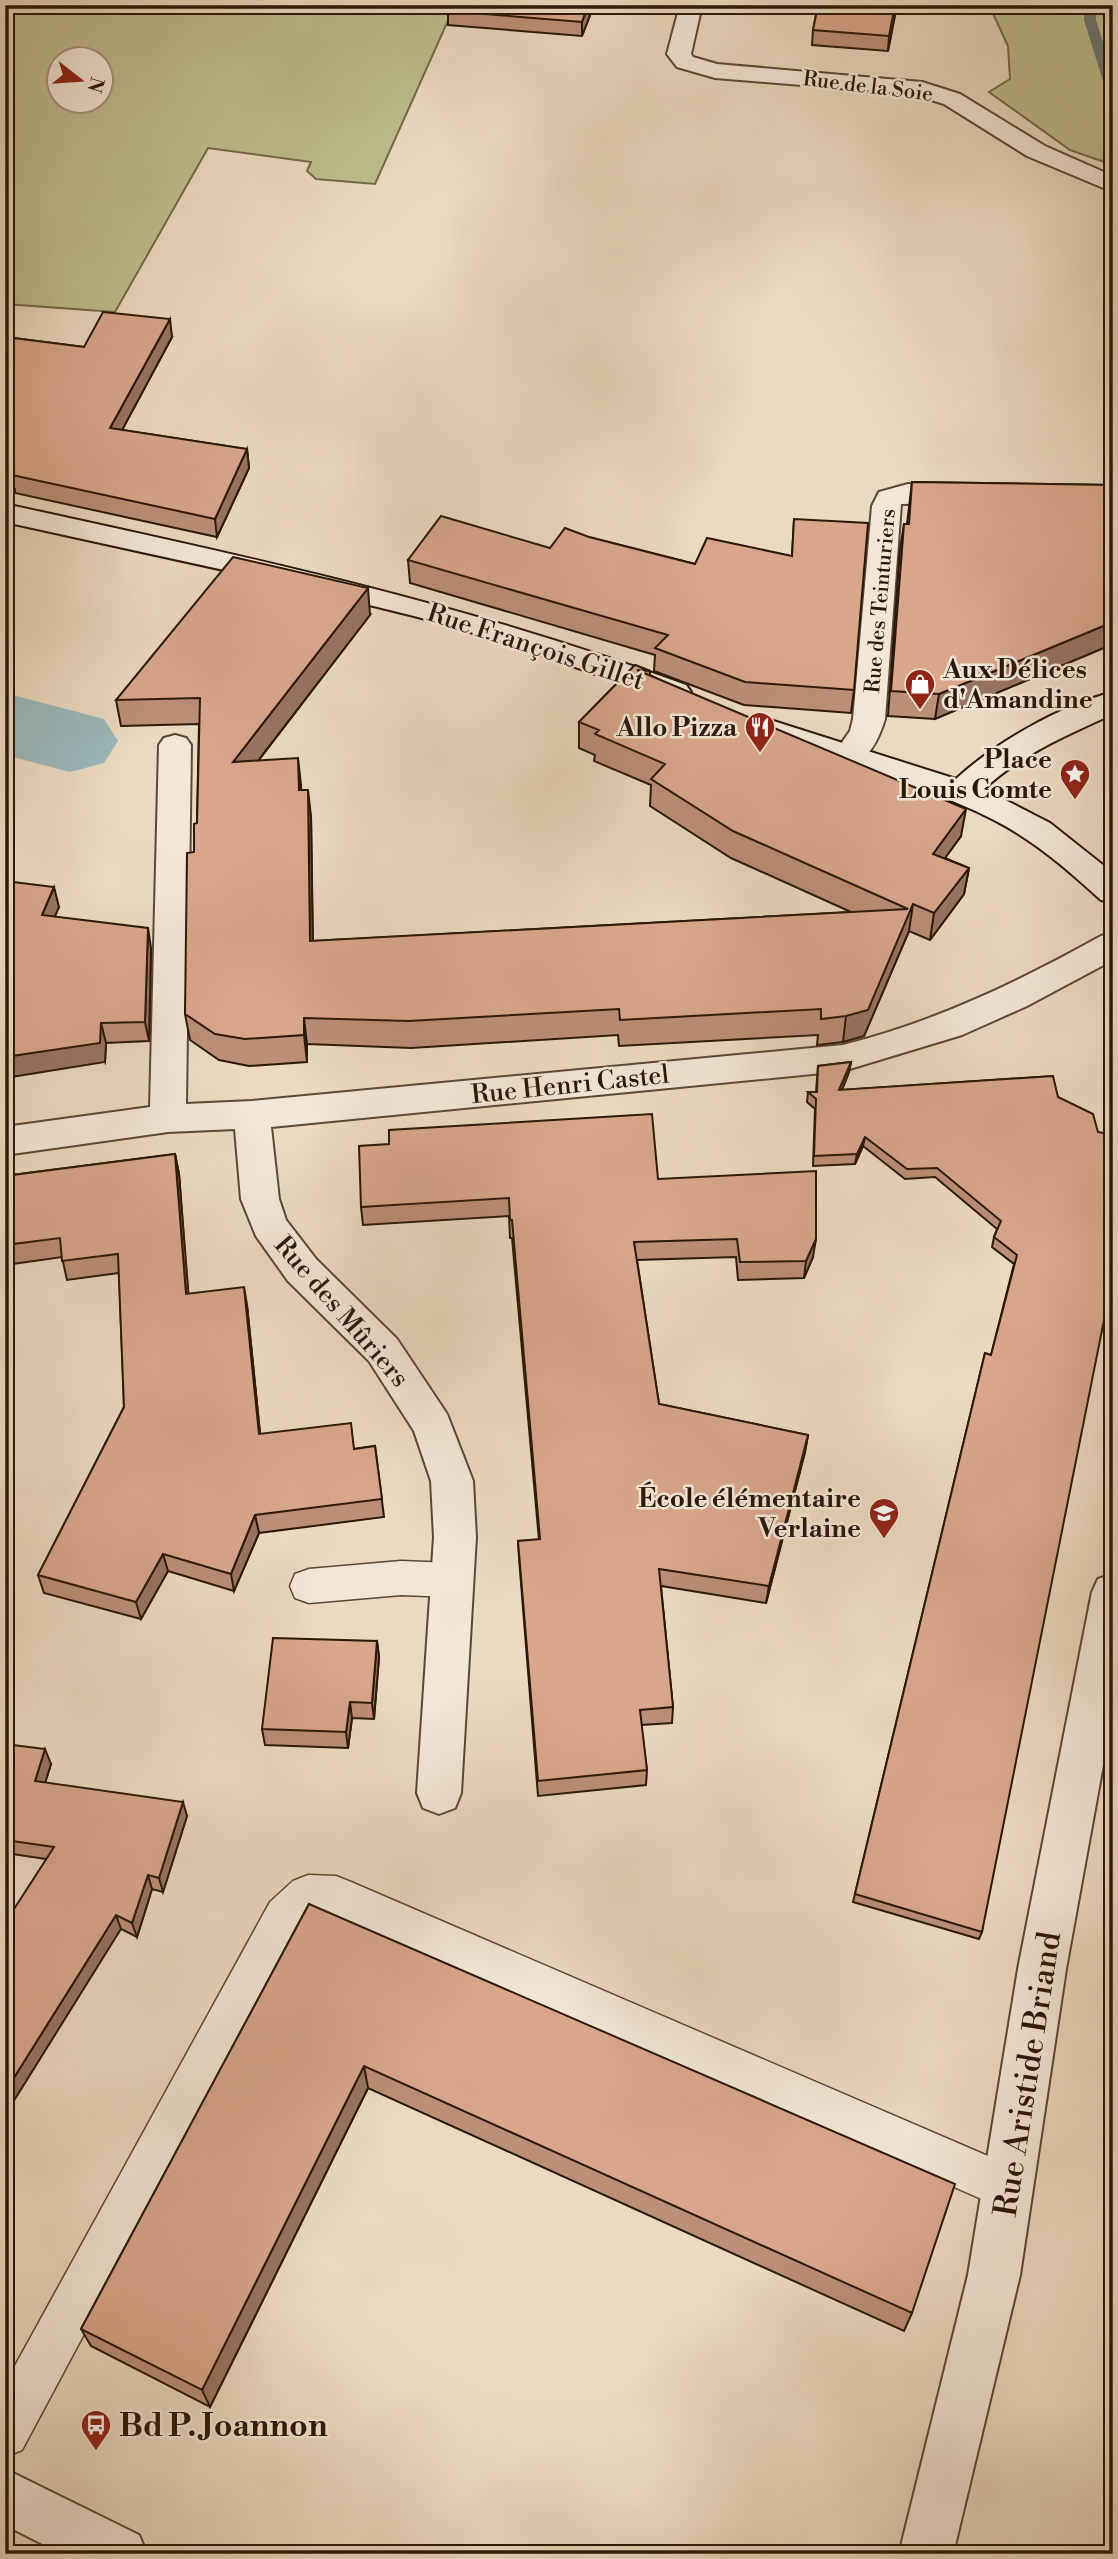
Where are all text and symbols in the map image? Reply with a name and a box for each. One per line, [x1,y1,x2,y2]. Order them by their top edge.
north arrow [46,46,116,116]
street label: Rue de la Soie [801,66,934,108]
text: N [82,74,109,95]
street label: Rue des Teinturiers [860,508,902,694]
street label: Rue François Gillet [423,597,648,697]
place label: Aux Délices d'Amandine [942,654,1093,716]
shop icon: Aux Délices d'Amandine [903,667,937,711]
restaurant icon: Allo Pizza [743,710,777,754]
place label: Allo Pizza [616,712,738,744]
place label: Place Louis Comte [899,744,1052,806]
place icon: Place Louis Comte [1058,757,1092,801]
street label: Rue Henri Castel [470,1059,671,1111]
street label: Rue des Mûriers [267,1230,416,1394]
place label: École élémentaire Verlaine [638,1481,861,1545]
school or university icon: École élémentaire Verlaine [867,1496,901,1540]
street label: Rue Aristide Briand [986,1929,1070,2220]
place label: Bd P. Joannon [119,2406,328,2446]
bus stop icon: Bd P. Joannon [79,2408,113,2452]

